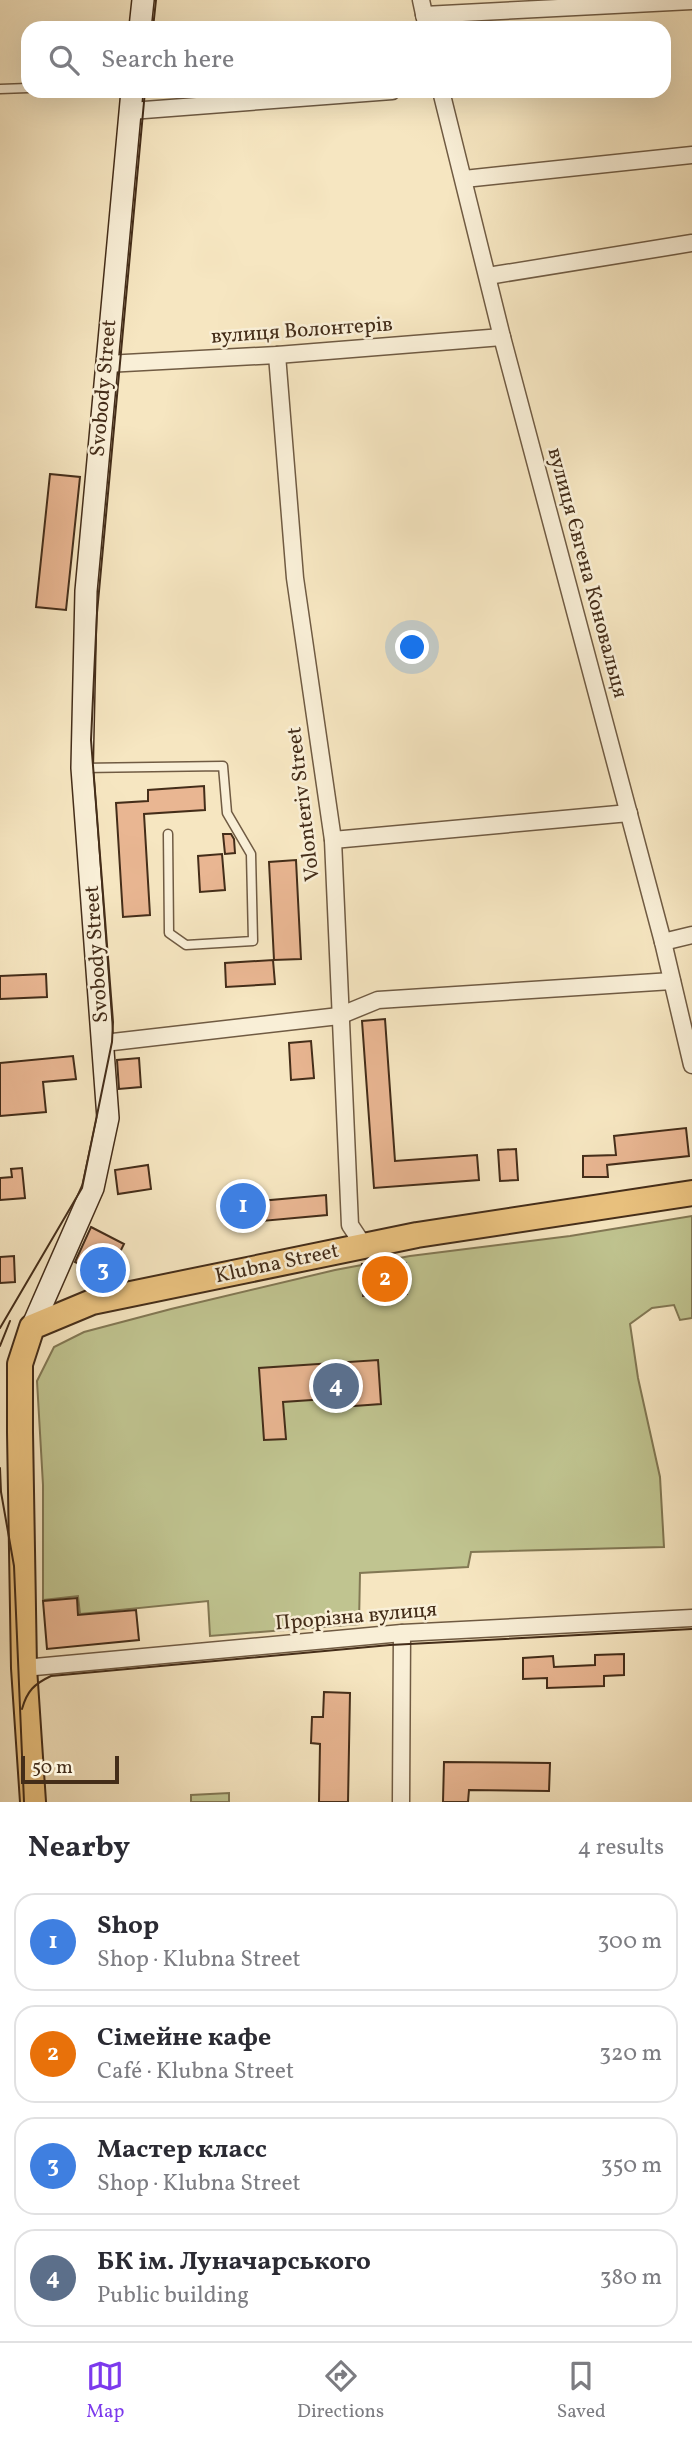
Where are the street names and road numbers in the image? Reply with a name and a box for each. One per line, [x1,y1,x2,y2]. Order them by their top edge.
street label: вулиця Волонтерів [210,310,394,352]
street label: Svobody Street [84,318,124,458]
street label: вулиця Євгена Коновальця [540,445,634,702]
street label: Volonteriv Street [280,725,328,883]
street label: Svobody Street [78,884,116,1024]
street label: Klubna Street [212,1237,342,1291]
street label: Прорізна вулиця [274,1595,438,1639]

